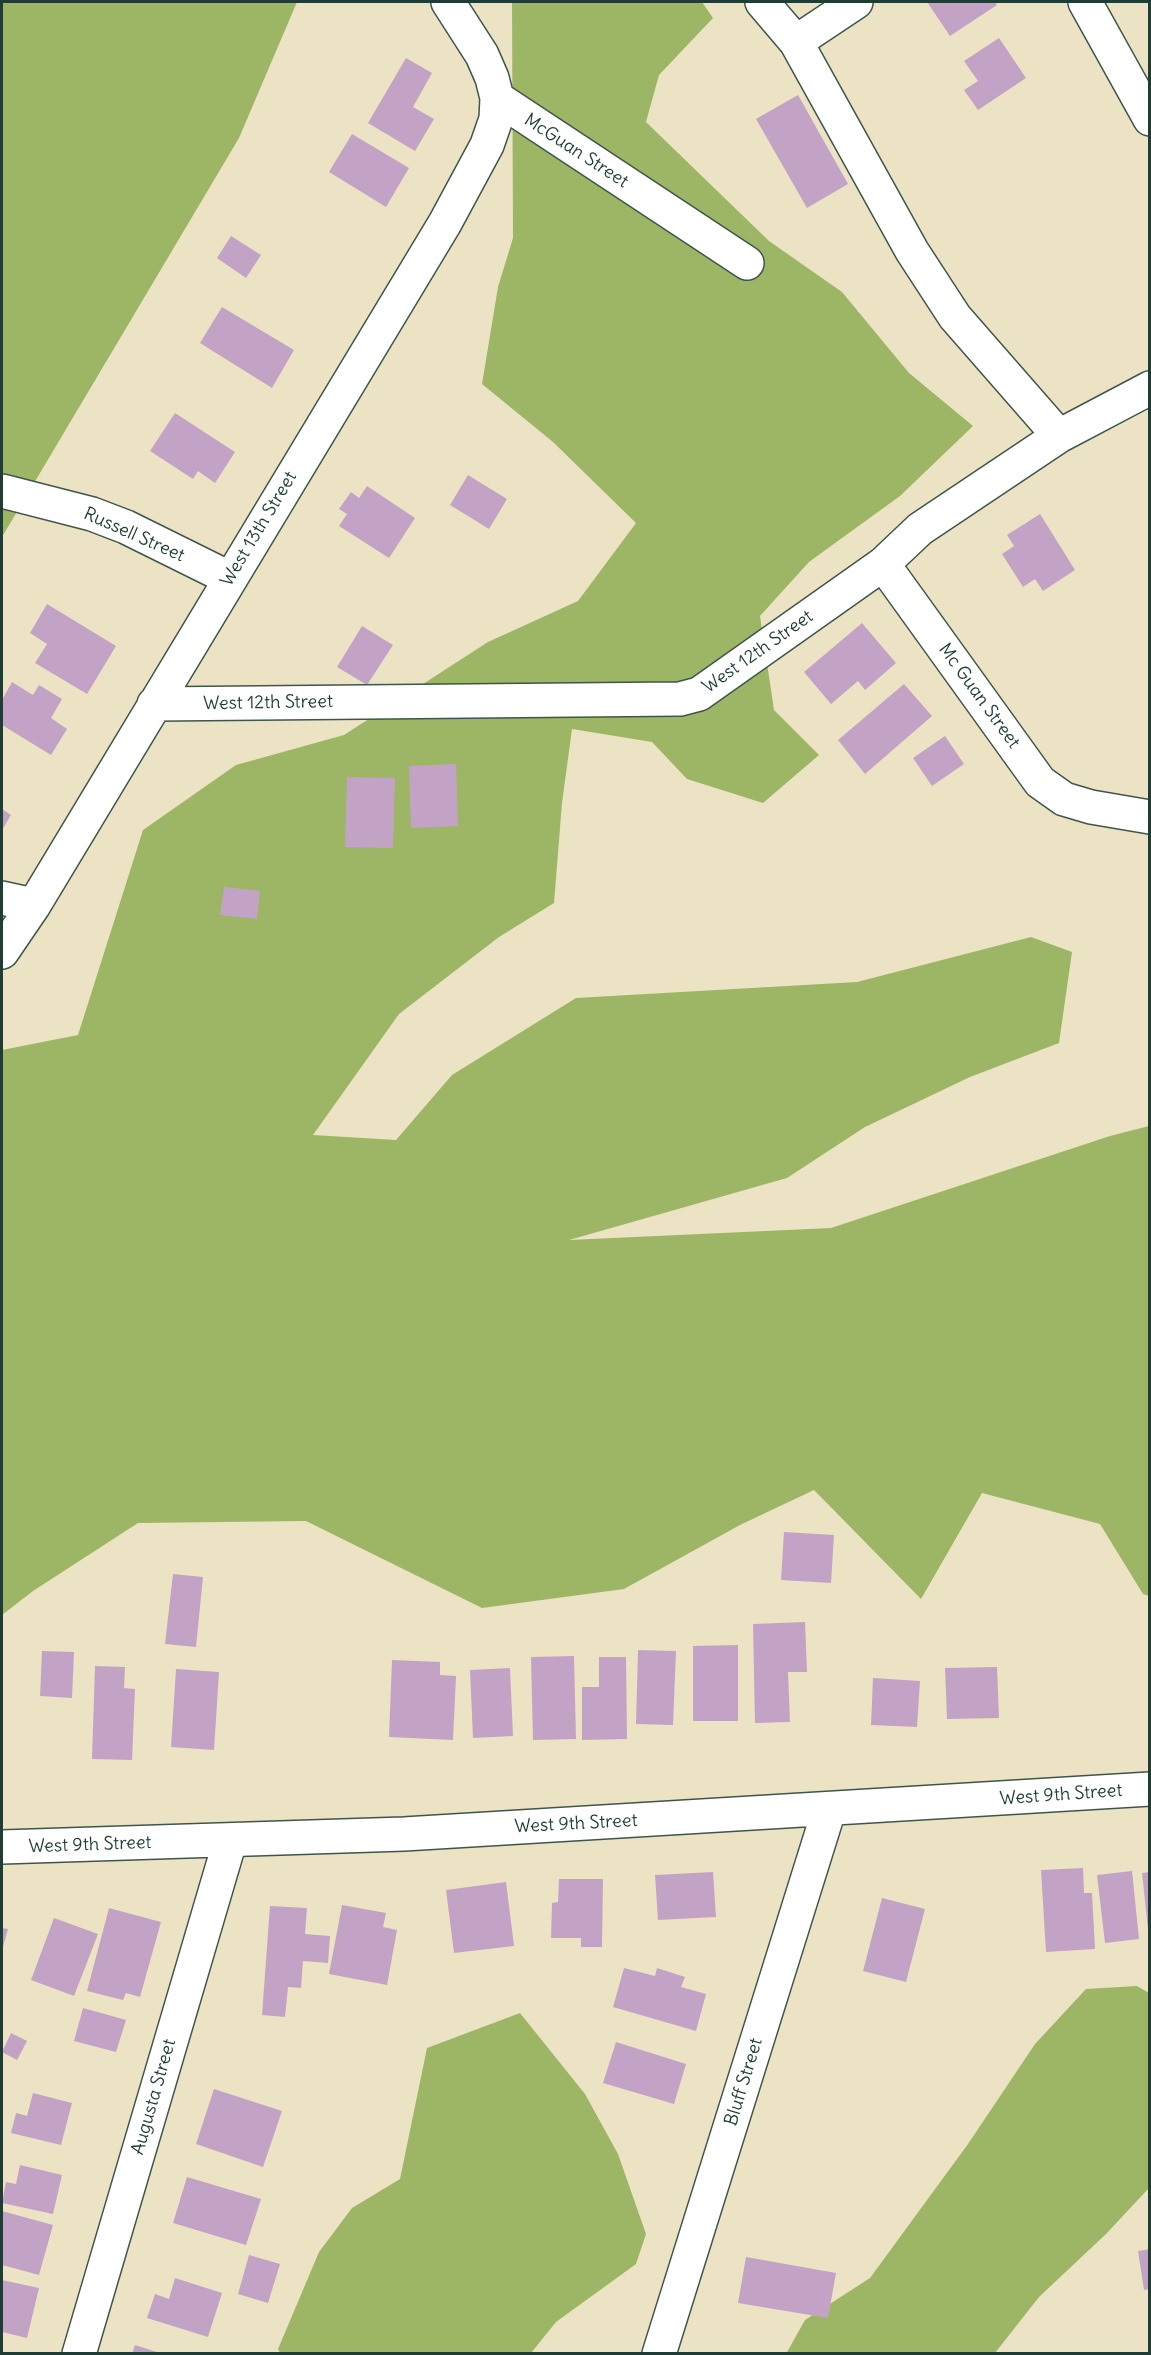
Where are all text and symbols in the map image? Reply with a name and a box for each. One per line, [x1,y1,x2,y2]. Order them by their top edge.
street label: McGuan Street [520,109,632,193]
street label: West 13th Street [216,468,302,590]
street label: Russell Street [80,503,188,567]
street label: West 12th Street [699,606,817,698]
street label: Mc Guan Street [934,639,1024,753]
street label: West 12th Street [203,691,333,715]
street label: West 9th Street [999,1780,1123,1810]
street label: West 9th Street [514,1810,638,1838]
street label: West 9th Street [28,1832,152,1858]
street label: Bluff Street [720,2036,768,2128]
street label: Augusta Street [127,2037,181,2157]

